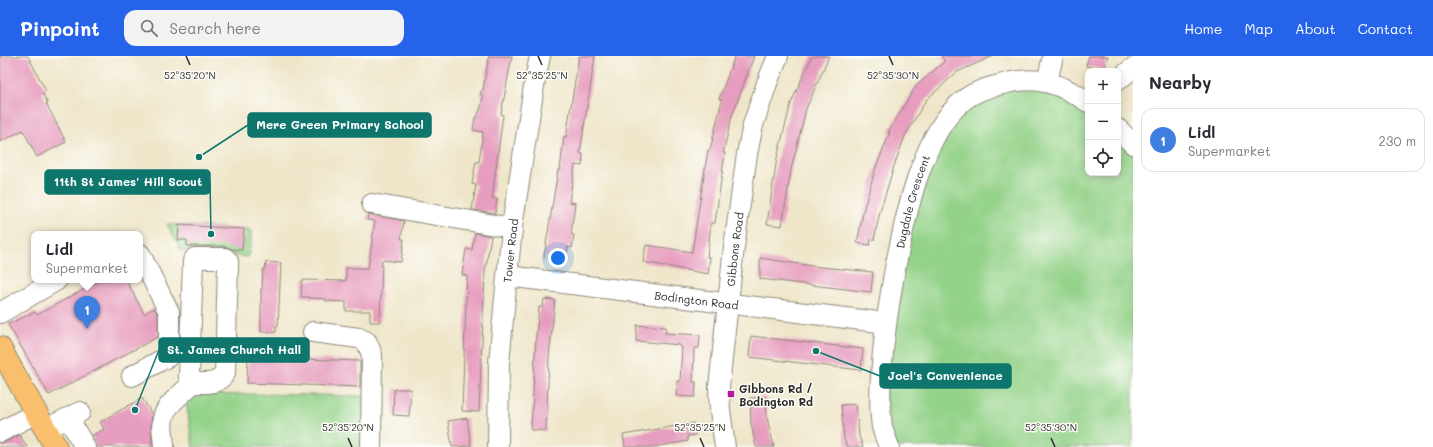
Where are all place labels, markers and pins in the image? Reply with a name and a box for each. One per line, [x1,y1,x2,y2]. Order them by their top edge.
callout: Mere Green Primary School [248,113,431,137]
callout: 11th St James' Hill Scout [45,170,210,194]
pin: 1 [74,296,100,329]
callout: St. James Church Hall [159,338,309,362]
callout: Joel's Convenience [880,364,1011,388]
place label: Gibbons Rd / Bodington Rd [739,381,813,409]
marker: Gibbons Rd / Bodington Rd [726,389,736,399]

